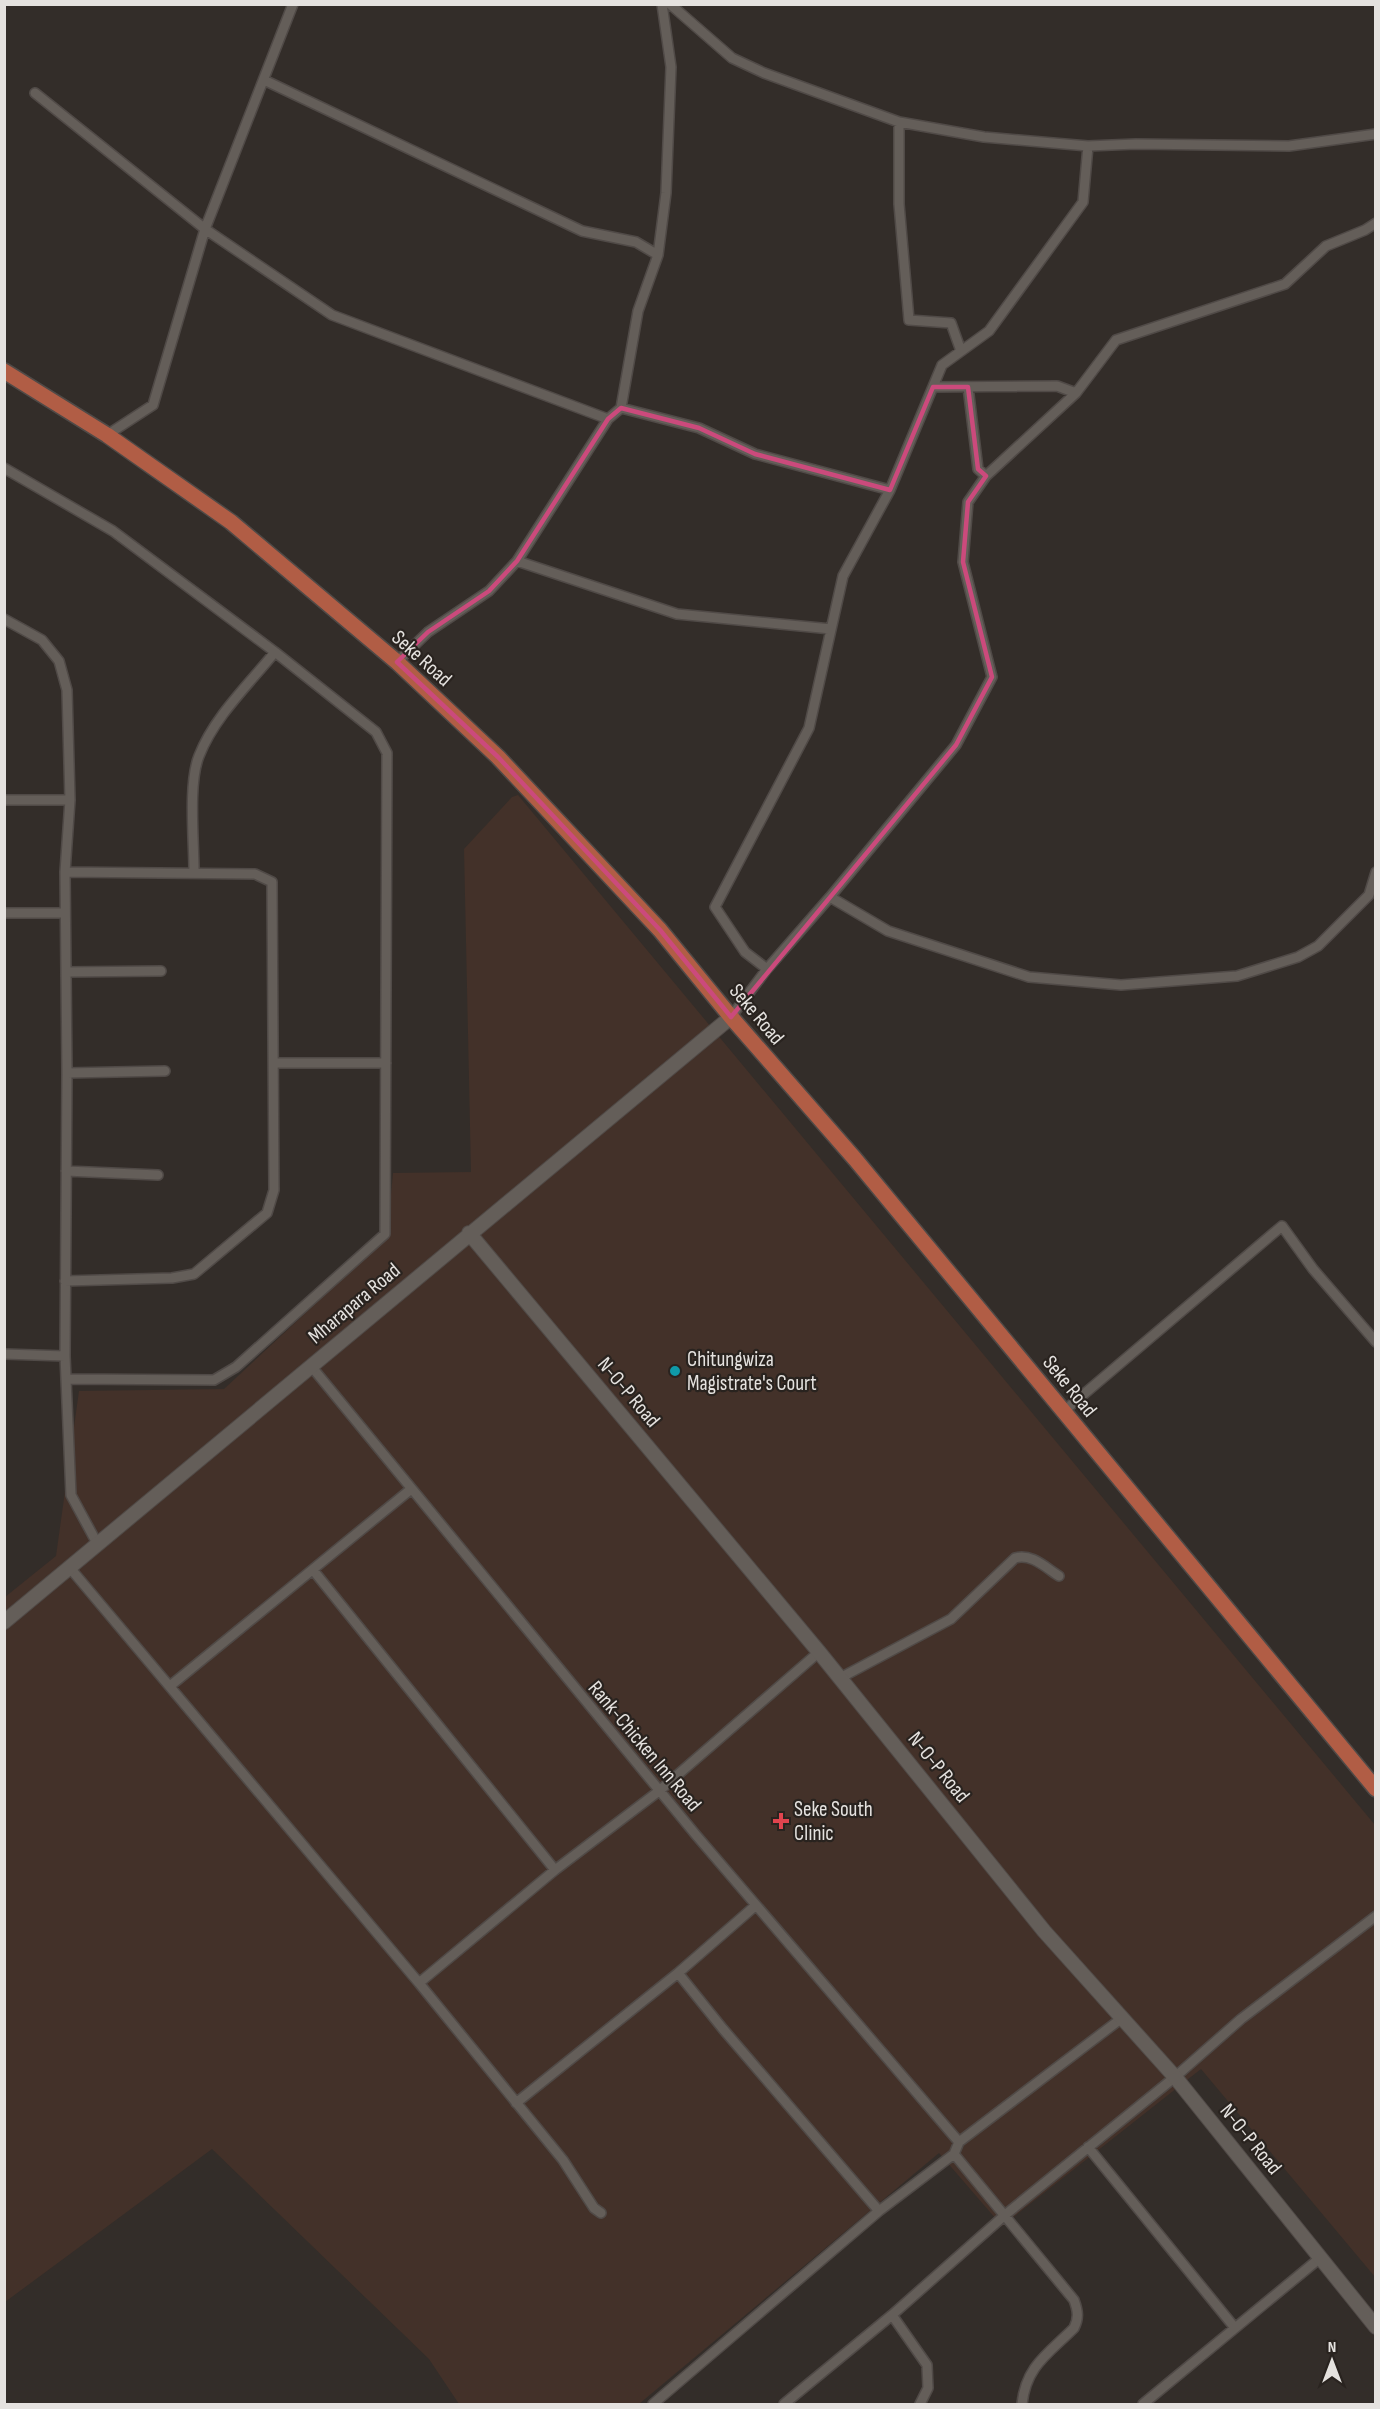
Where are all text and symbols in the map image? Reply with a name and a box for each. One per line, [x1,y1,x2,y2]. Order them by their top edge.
street label: Seke Road [387,625,457,692]
street label: Seke Road [724,979,789,1050]
street label: Mharapara Road [303,1258,405,1349]
place label: Chitungwiza Magistrate's Court [687,1347,817,1396]
street label: Seke Road [1037,1351,1102,1422]
street label: N-O-P Road [592,1352,665,1432]
marker: Chitungwiza Magistrate's Court [668,1364,682,1378]
street label: Rank-Chicken Inn Road [583,1676,706,1817]
street label: N-O-P Road [903,1727,975,1808]
place label: Seke South Clinic [794,1797,873,1846]
marker: Seke South Clinic [772,1812,790,1830]
street label: N-O-P Road [1215,2099,1287,2180]
north arrow [1302,2331,1362,2391]
text: N [1328,2338,1336,2357]

